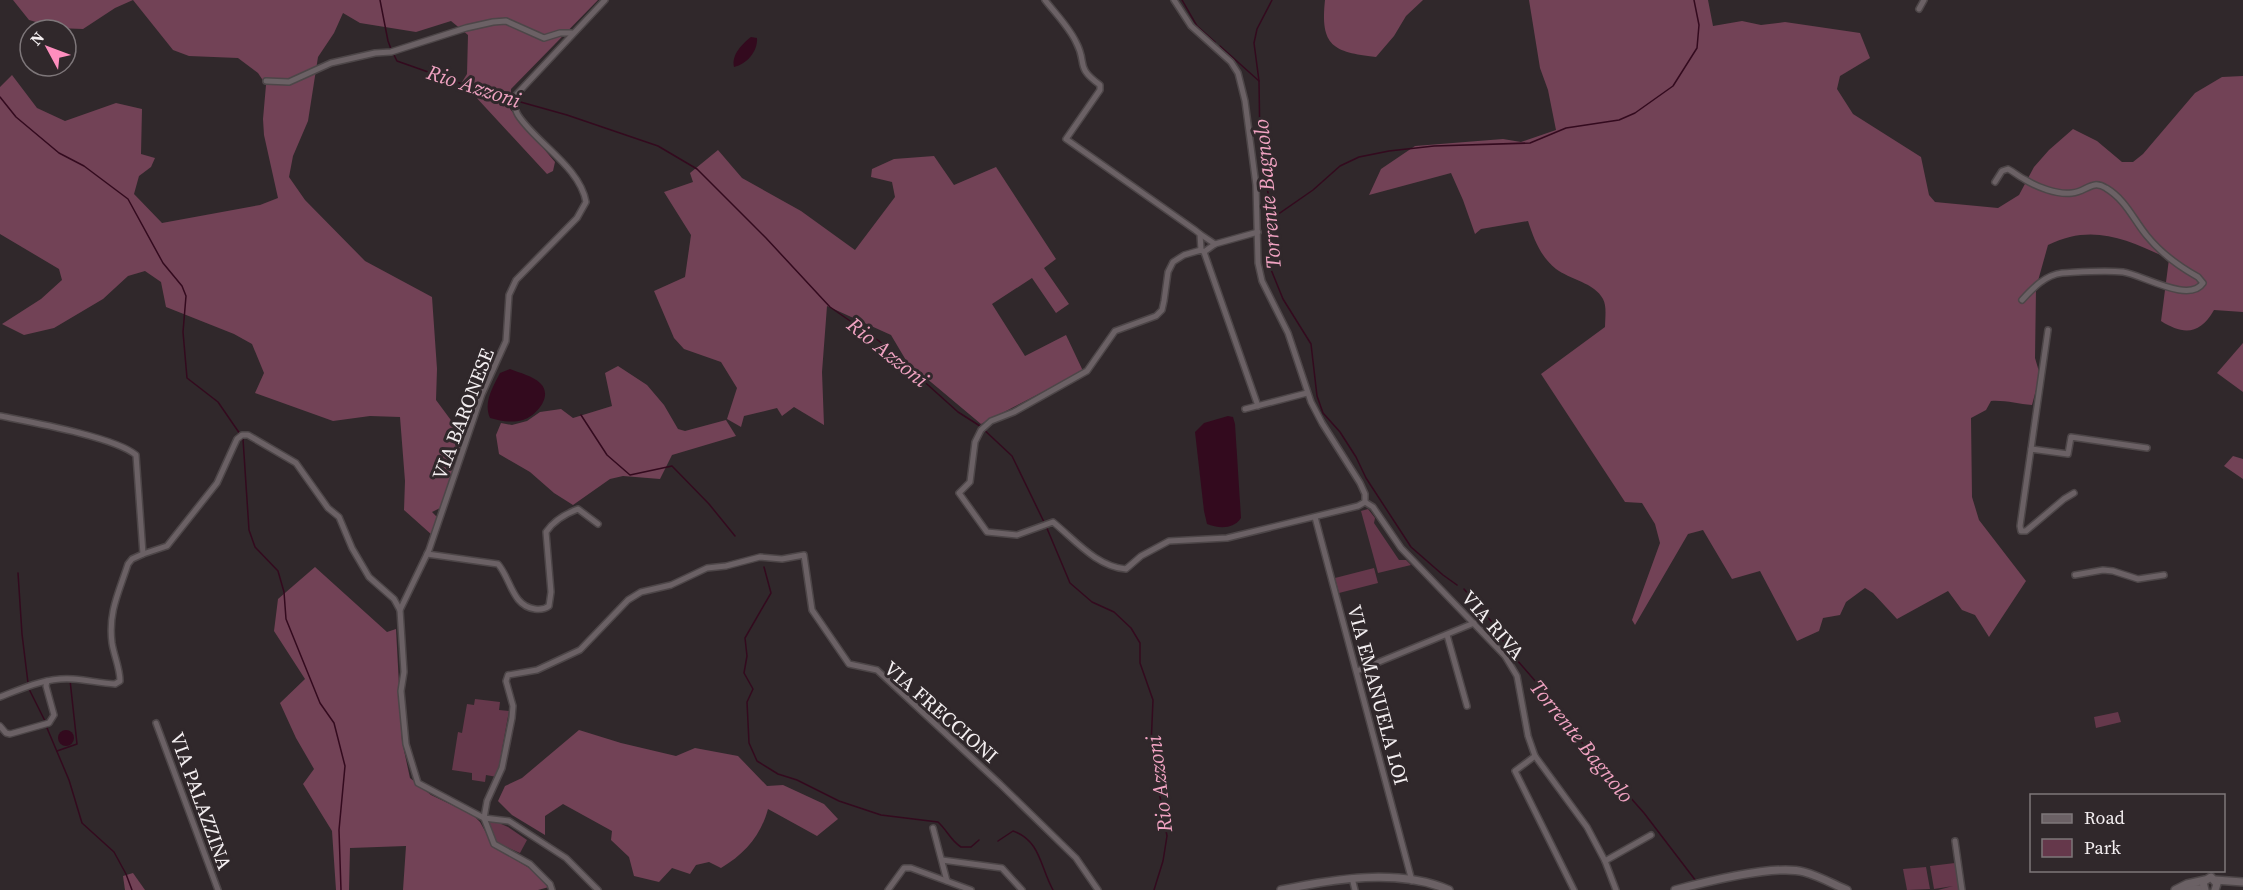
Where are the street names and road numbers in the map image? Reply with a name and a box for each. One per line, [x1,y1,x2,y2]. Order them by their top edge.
street label: VIA BARONESE [425,344,501,484]
street label: VIA RIVA [1455,584,1531,666]
street label: VIA EMANUELA LOI [1341,602,1415,788]
street label: VIA FRECCIONI [878,654,1004,770]
street label: VIA PALAZZINA [163,728,239,874]

